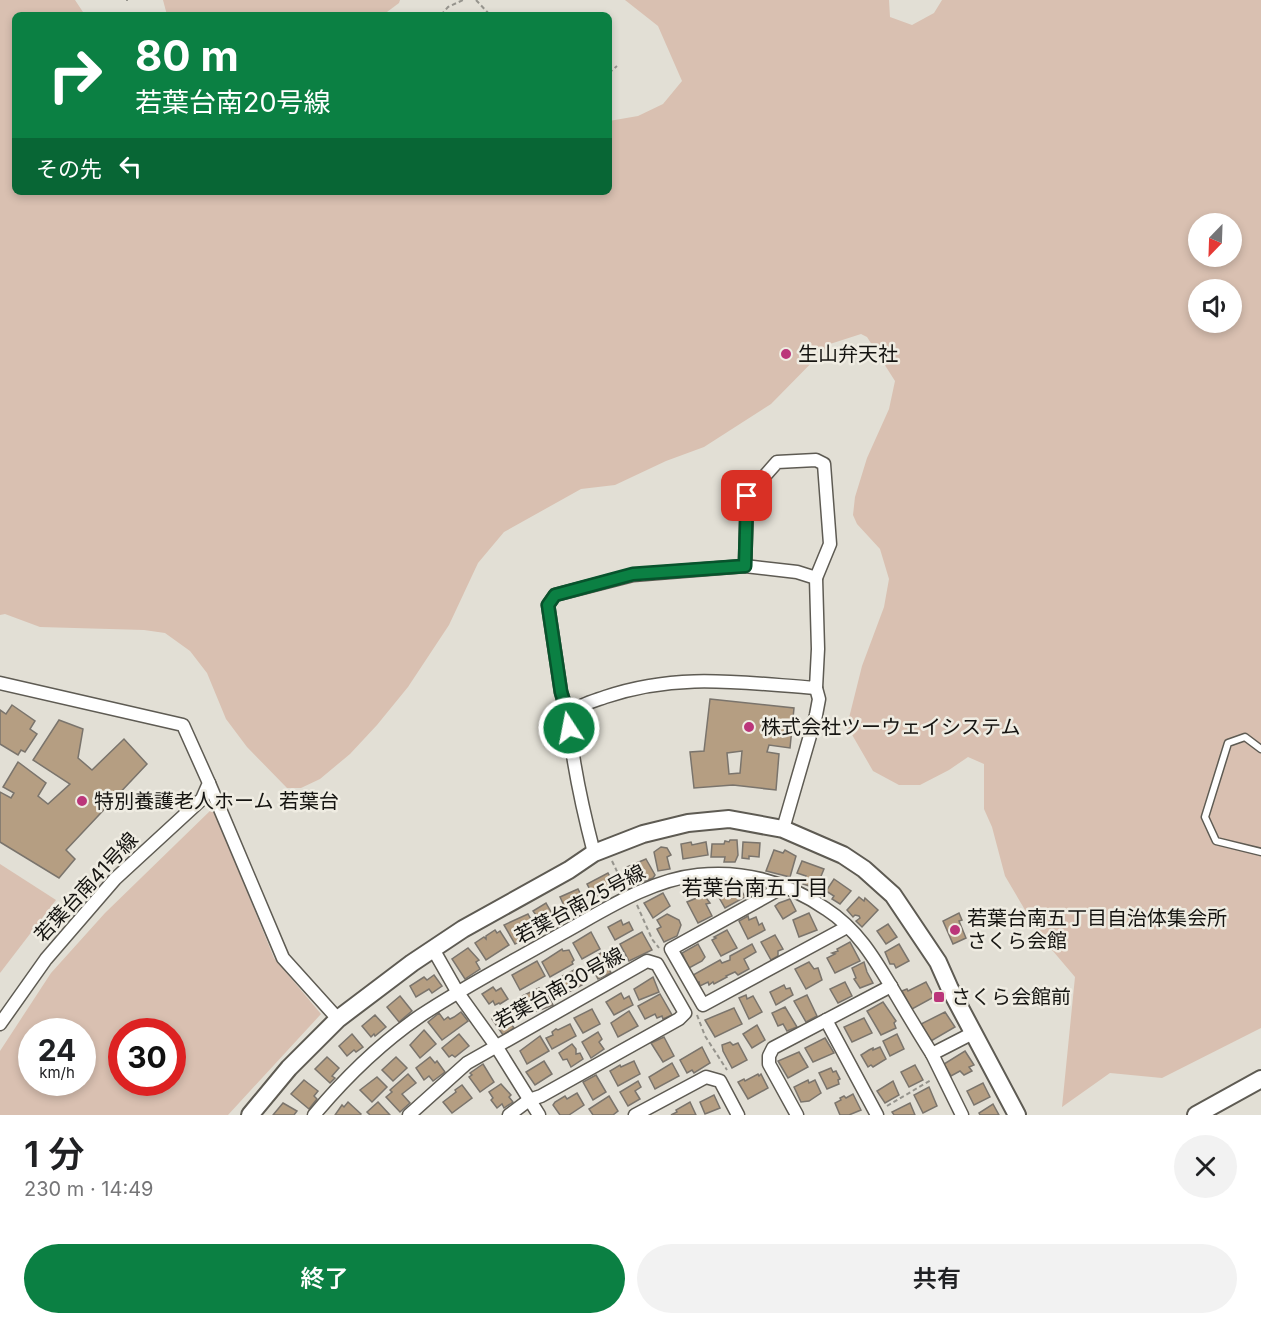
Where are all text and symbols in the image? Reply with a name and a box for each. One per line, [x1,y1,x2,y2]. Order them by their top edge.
text: 80 m [135,30,239,81]
icon: right [36,36,114,114]
text: 若葉台南20号線 [135,86,331,119]
icon: left [114,150,147,183]
text: その先 [36,156,102,182]
north arrow [1188,213,1242,267]
map controls [1188,213,1242,333]
button: sound [1188,279,1242,333]
place label: 生山弁天社 [798,342,898,366]
marker: 生山弁天社 [779,347,793,361]
pin [721,470,772,521]
icon: arrive [730,479,763,512]
position arrow [537,696,601,760]
place label: 株式会社ツーウェイシステム [761,715,1020,739]
marker: 株式会社ツーウェイシステム [742,720,756,734]
place label: 特別養護老人ホーム 若葉台 [94,789,339,813]
marker: 特別養護老人ホーム 若葉台 [75,794,89,808]
street label: 若葉台南41号線 [29,827,143,947]
street label: 若葉台南25号線 [511,860,649,948]
district label: 若葉台南五丁目 [682,875,829,900]
place label: 若葉台南五丁目自治体集会所 さくら会館 [967,906,1227,953]
marker: 若葉台南五丁目自治体集会所 さくら会館 [948,923,962,937]
street label: 若葉台南30号線 [490,942,628,1034]
place label: さくら会館前 [951,985,1071,1009]
marker: さくら会館前 [932,990,946,1004]
speed limit sign: 30 [108,1018,186,1096]
text: 24 [38,1032,76,1068]
text: km/h [39,1063,75,1082]
text: 1 分 [24,1132,84,1176]
button: close [1174,1135,1237,1198]
text: 230 m · 14:49 [24,1177,153,1201]
button: 終了 [24,1244,625,1313]
button: 共有 [637,1244,1237,1313]

